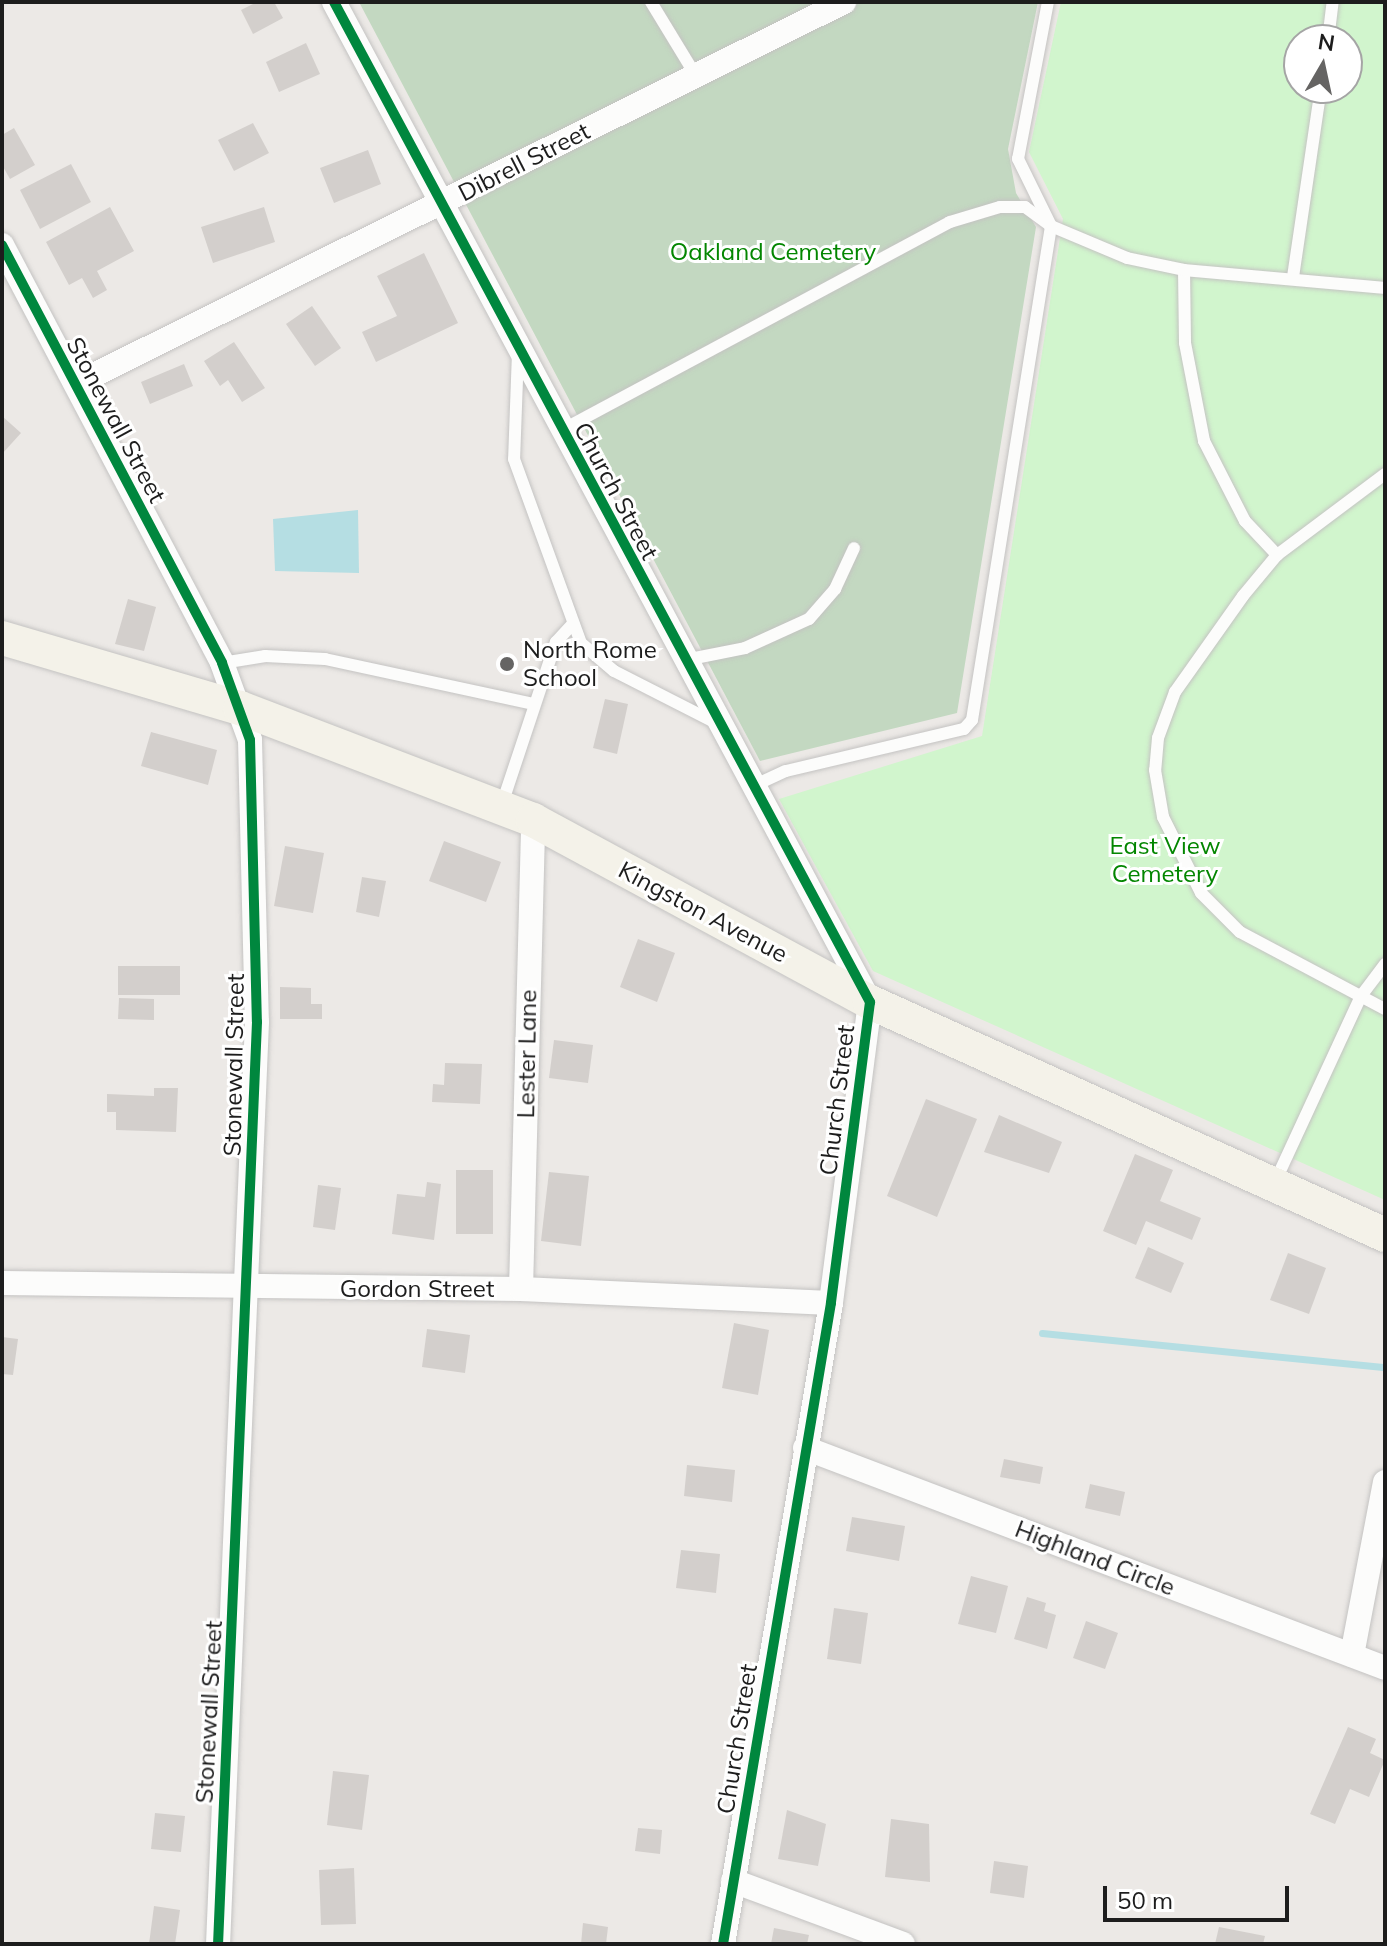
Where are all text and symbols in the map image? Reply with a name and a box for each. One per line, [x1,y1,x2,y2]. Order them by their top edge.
north arrow [1283,24,1363,104]
text: N [1316,27,1337,57]
street label: Dibrell Street [453,117,595,207]
park label: Oakland Cemetery [670,238,876,266]
street label: Stonewall Street [60,332,172,508]
street label: Church Street [568,417,664,565]
place label: North Rome School [523,636,657,692]
marker: North Rome School [498,655,516,673]
park label: East View Cemetery [1110,832,1220,888]
street label: Kingston Avenue [614,855,792,969]
street label: Stonewall Street [218,973,250,1157]
street label: Lester Lane [511,989,543,1119]
street label: Church Street [813,1023,861,1177]
street label: Gordon Street [340,1275,494,1303]
street label: Highland Circle [1011,1514,1179,1602]
street label: Stonewall Street [190,1620,228,1804]
street label: Church Street [711,1662,763,1816]
scale bar [1107,1870,1293,1920]
text: 50 m [1117,1885,1173,1915]

